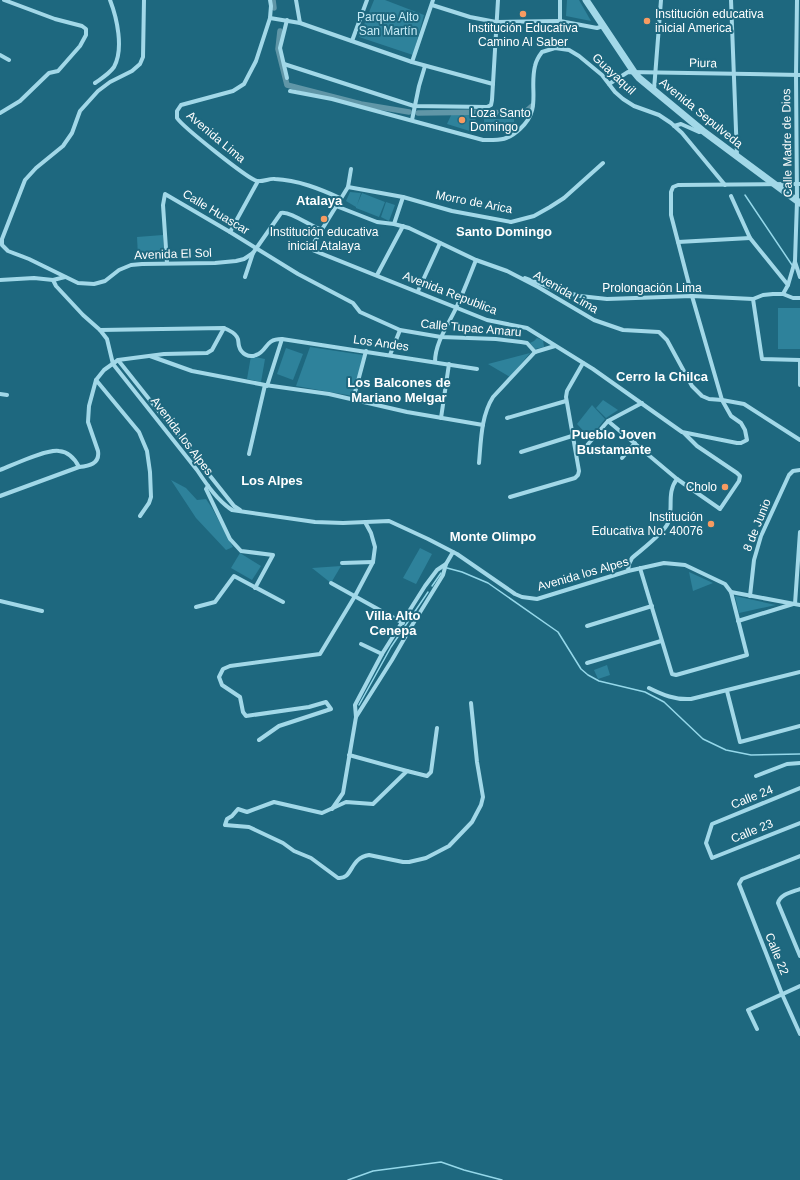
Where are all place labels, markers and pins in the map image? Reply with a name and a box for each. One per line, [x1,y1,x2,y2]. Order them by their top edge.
place label: Institución educativa inicial America [655,7,764,35]
marker: Institución Educativa Camino Al Saber [518,9,528,19]
marker: Institución educativa inicial America [642,16,652,26]
place label: Institución Educativa Camino Al Saber [468,21,578,49]
place label: Loza Santo Domingo [470,106,531,134]
marker: Loza Santo Domingo [457,115,467,125]
marker: Institución educativa inicial Atalaya [319,214,329,224]
place label: Institución educativa inicial Atalaya [270,225,379,253]
place label: Cholo [686,480,717,494]
marker: Cholo [720,482,730,492]
place label: Institución Educativa No. 40076 [592,510,703,538]
marker: Institución Educativa No. 40076 [706,519,716,529]

